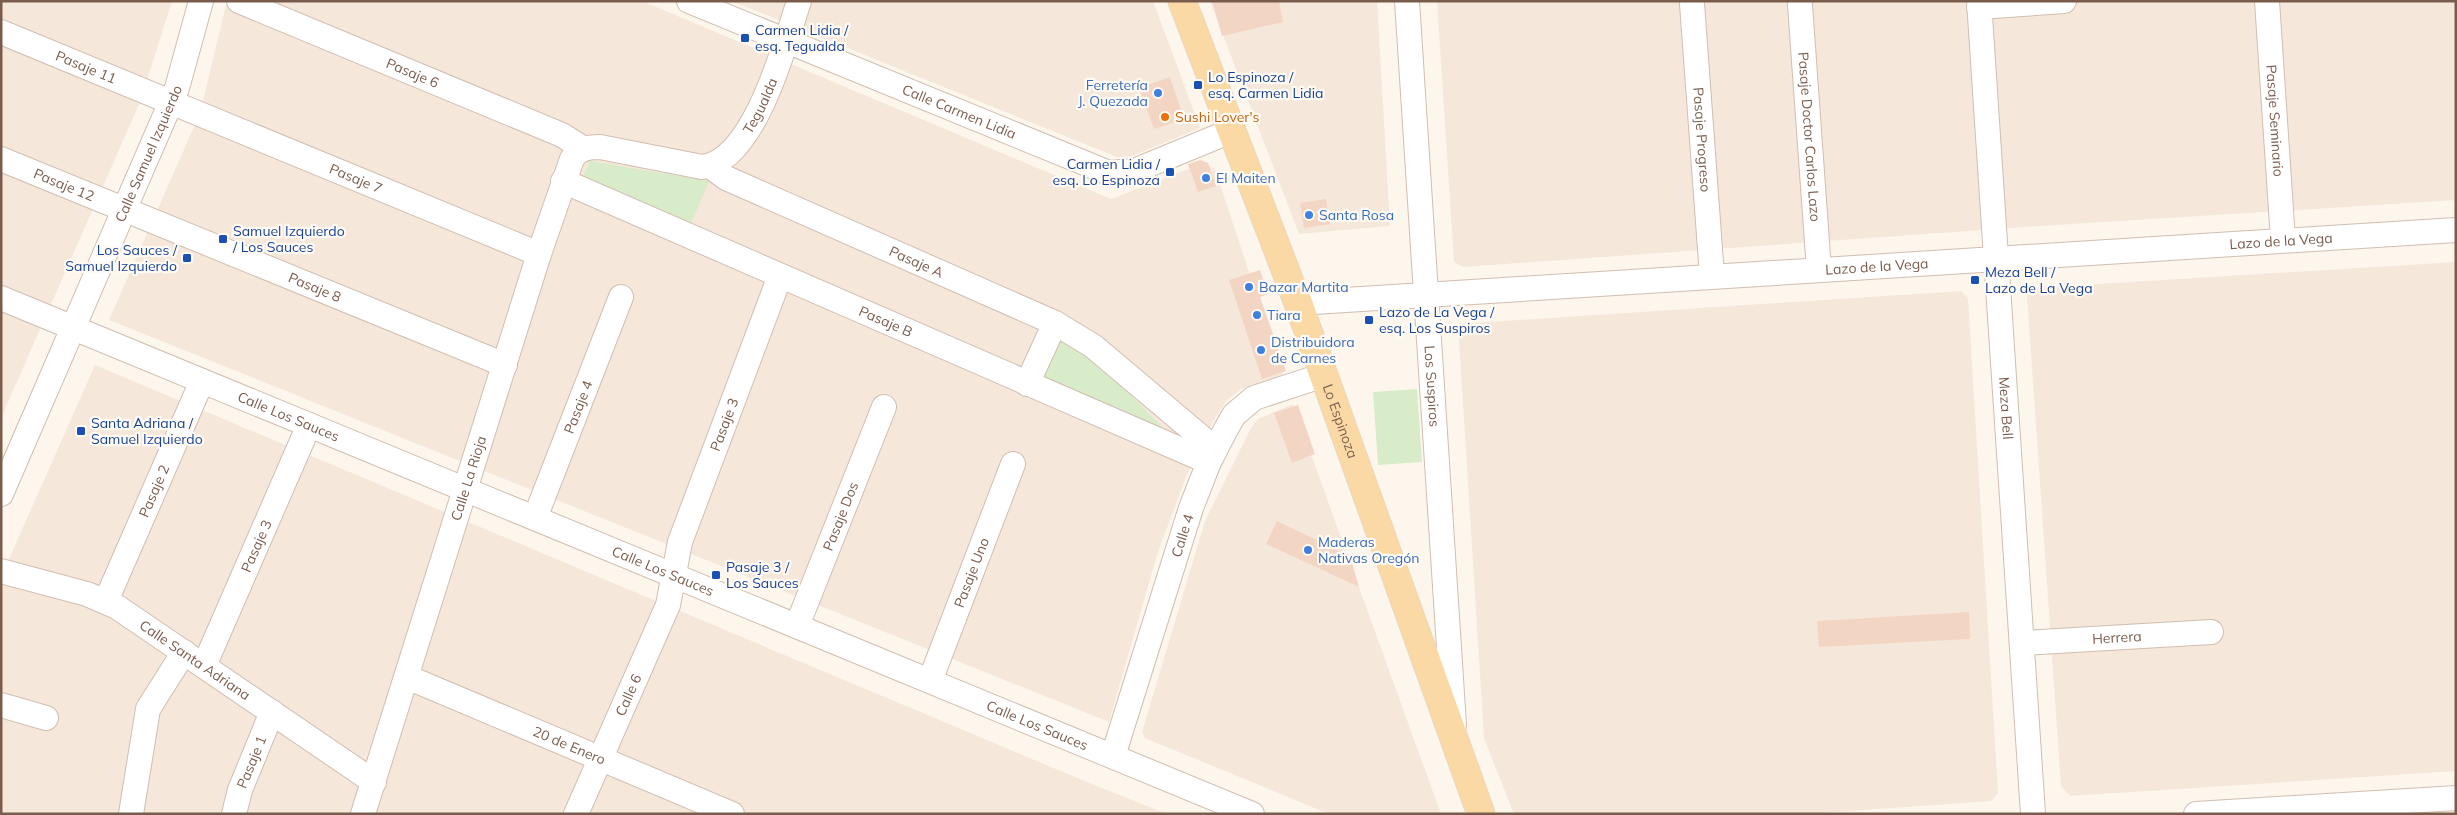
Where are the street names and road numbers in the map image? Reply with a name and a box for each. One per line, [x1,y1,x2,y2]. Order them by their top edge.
street label: Pasaje 11 [53,47,119,88]
street label: Pasaje Doctor Carlos Lazo [1794,51,1825,222]
street label: Pasaje 6 [384,54,442,92]
street label: Pasaje Seminario [2262,64,2288,177]
street label: Tegualda [739,75,781,137]
street label: Calle Carmen Lidia [900,80,1019,143]
street label: Calle Samuel Izquierdo [111,82,186,225]
street label: Pasaje Progreso [1689,87,1715,193]
street label: Pasaje 7 [327,160,385,197]
street label: Pasaje 12 [31,164,97,205]
street label: Lazo de la Vega [2229,229,2333,253]
street label: Pasaje A [886,242,947,282]
street label: Lazo de la Vega [1825,254,1929,279]
street label: Pasaje 8 [286,268,344,306]
street label: Pasaje B [856,302,915,341]
street label: Los Suspiros [1420,345,1444,428]
street label: Meza Bell [1995,376,2017,440]
street label: Pasaje 4 [560,377,597,436]
street label: Lo Espinoza [1319,381,1362,461]
street label: Calle Los Sauces [235,388,342,446]
street label: Pasaje 3 [706,395,742,454]
street label: Calle La Rioja [447,433,490,523]
street label: Pasaje 2 [135,462,173,520]
street label: Pasaje Dos [819,479,862,553]
street label: Calle 4 [1167,511,1198,559]
street label: Pasaje 3 [237,517,276,575]
street label: Pasaje Uno [950,535,993,610]
street label: Calle Los Sauces [609,542,717,600]
street label: Calle Santa Adriana [136,616,254,704]
street label: Herrera [2092,627,2142,648]
street label: Calle 6 [611,671,646,719]
street label: Calle Los Sauces [984,696,1091,754]
street label: 20 de Enero [530,722,608,769]
street label: Pasaje 1 [233,733,270,791]

